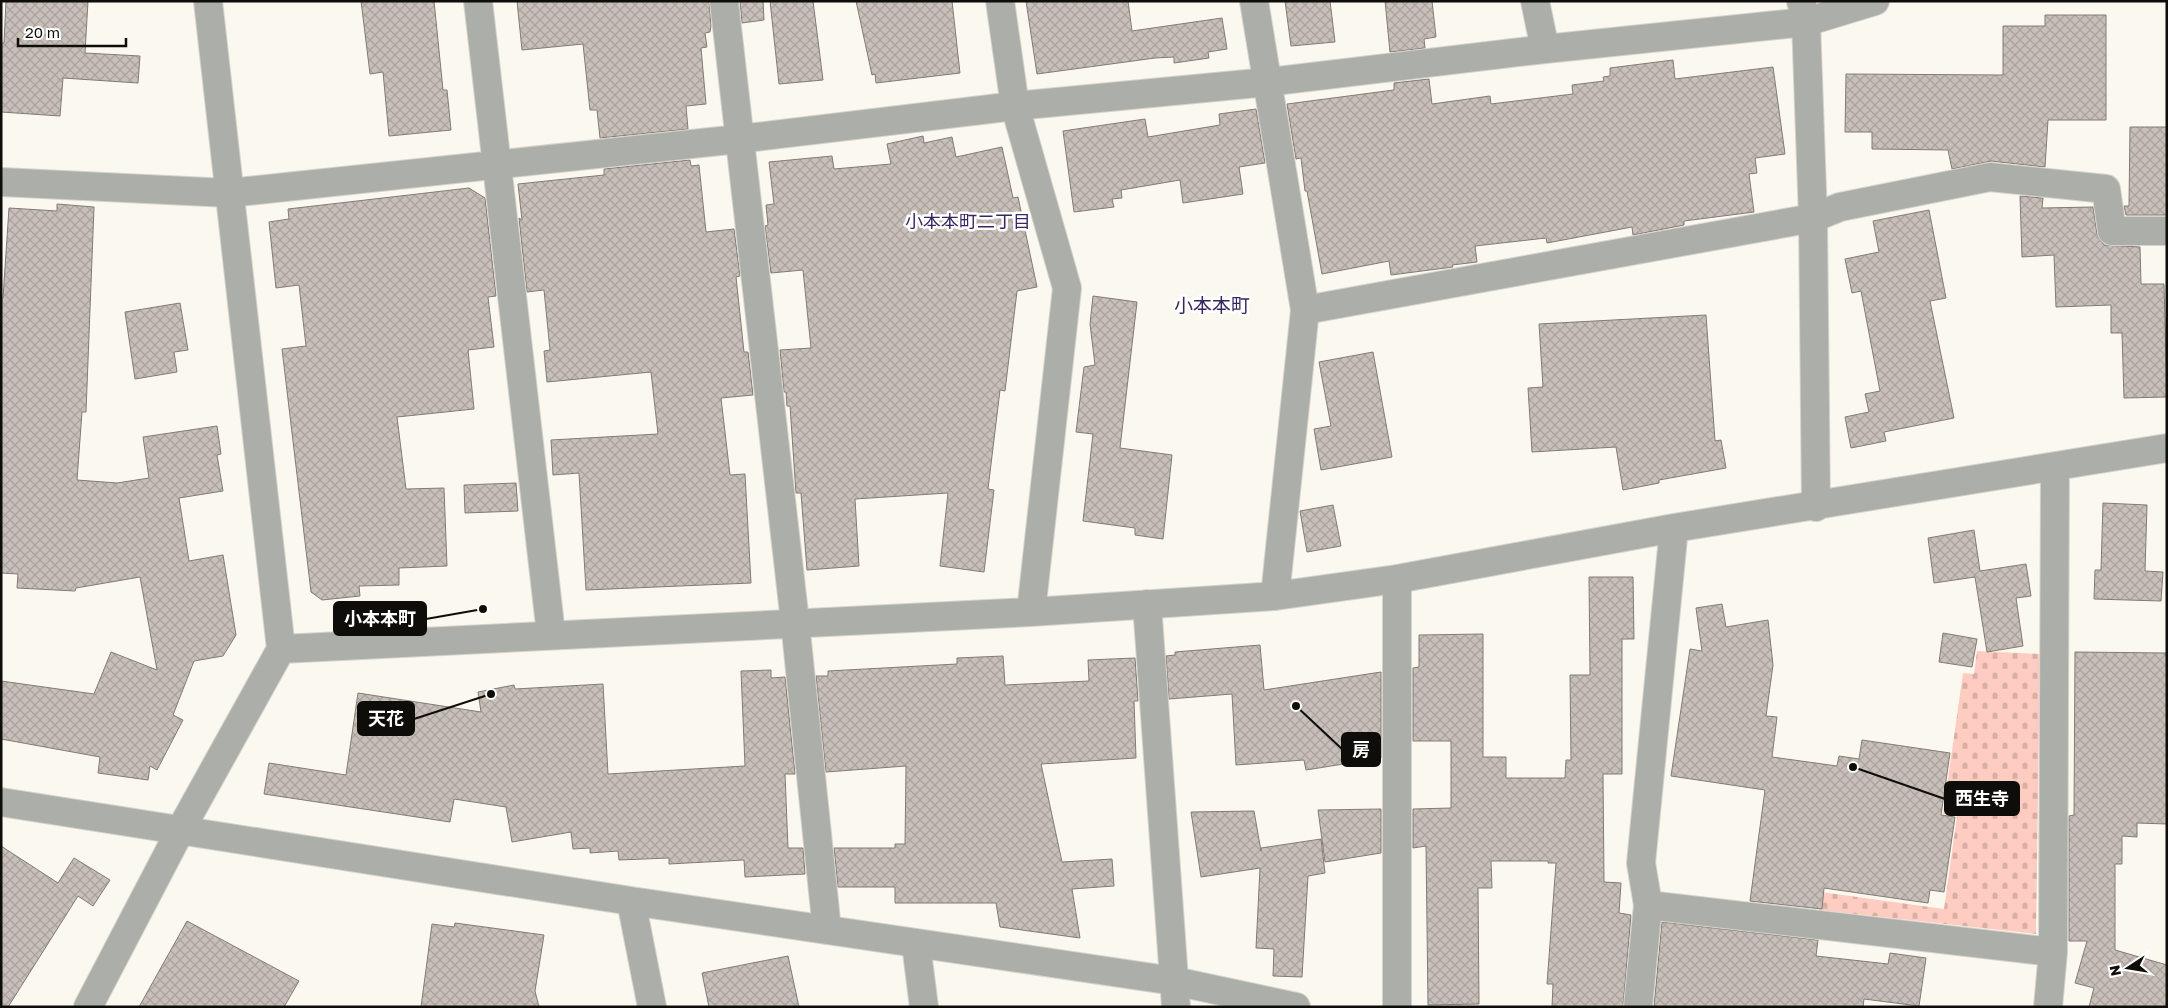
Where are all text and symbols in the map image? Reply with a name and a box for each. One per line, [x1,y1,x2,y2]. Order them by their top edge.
scale bar [18,15,125,47]
text: 20 m [25,23,60,41]
district label: 小本本町二丁目 [905,210,1031,232]
district label: 小本本町 [1174,293,1250,316]
callout: 小本本町 [334,602,426,635]
text: 小本本町 [344,607,416,629]
callout: 天花 [358,702,414,735]
text: 天花 [368,707,404,729]
callout: 房 [1342,733,1380,766]
text: 房 [1352,738,1370,760]
callout: 西生寺 [1945,782,2019,815]
text: 西生寺 [1955,787,2009,809]
north arrow [2103,943,2153,993]
text: N [2105,964,2124,978]

